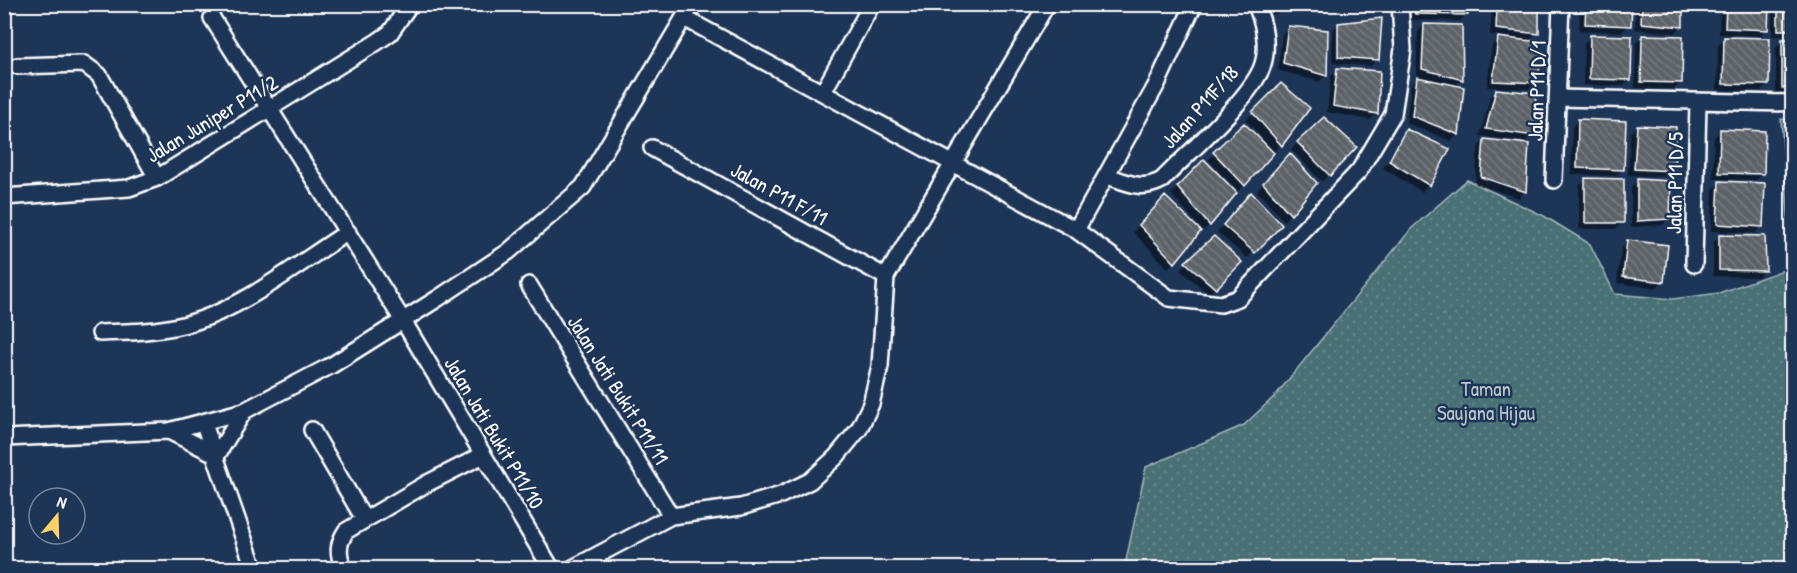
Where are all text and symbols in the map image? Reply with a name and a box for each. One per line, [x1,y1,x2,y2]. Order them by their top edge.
street label: Jalan P11 D/1 [1520,40,1553,142]
street label: Jalan P11F/18 [1154,59,1245,155]
street label: Jalan Juniper P11/2 [140,68,283,169]
street label: Jalan P11 D/5 [1659,132,1690,234]
street label: Jalan P11 F/11 [726,155,833,232]
street label: Jalan Jati Bukit P11/11 [561,310,676,470]
street label: Jalan Jati Bukit P11/10 [438,351,551,514]
park label: Taman Saujana Hijau [1437,374,1536,427]
north arrow [27,486,87,546]
text: N [54,490,70,514]

